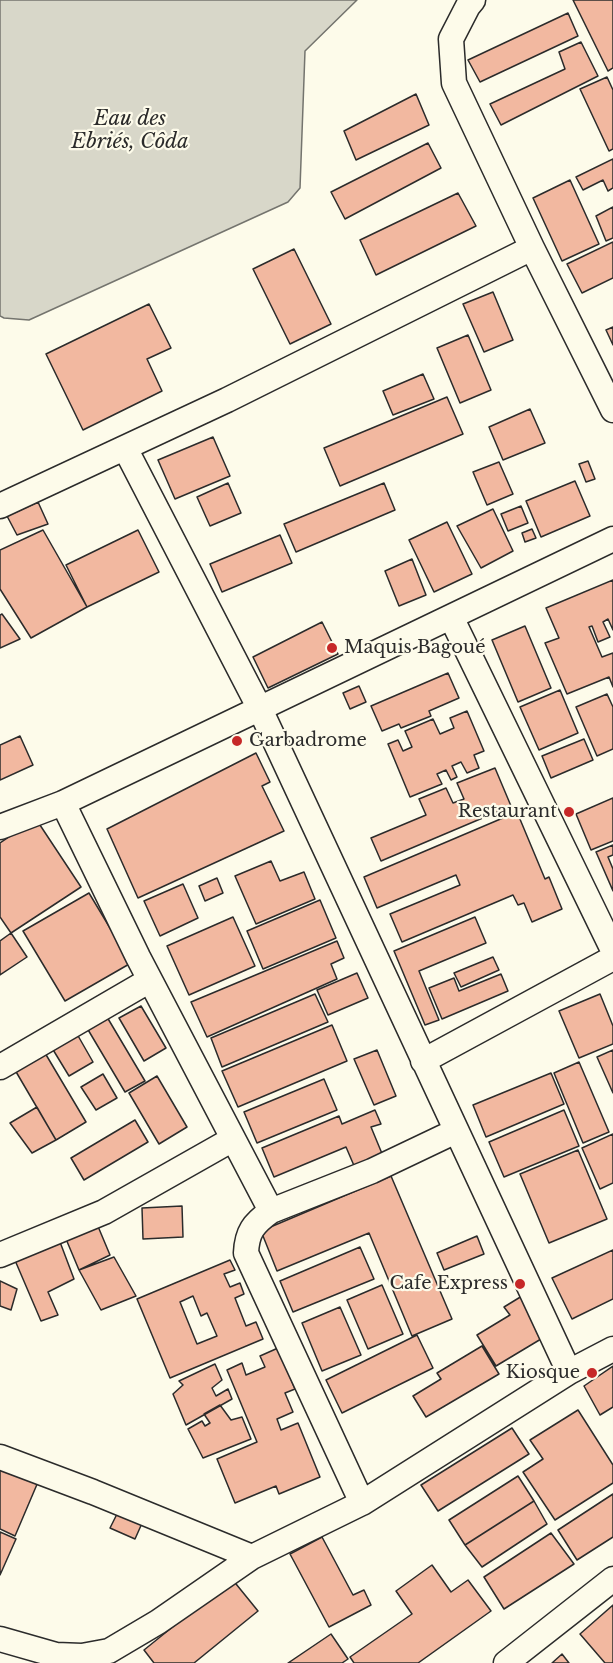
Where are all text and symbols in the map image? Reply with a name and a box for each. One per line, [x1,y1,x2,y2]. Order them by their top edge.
water label: Eau des Ebriés, Côda [71,107,189,154]
place label: Maquis Bagoué [344,637,485,659]
marker: Maquis Bagoué [325,641,339,655]
place label: Garbadrome [249,730,367,752]
marker: Garbadrome [230,734,244,748]
place label: Restaurant [458,801,557,823]
marker: Restaurant [562,805,576,819]
place label: Cafe Express [390,1273,508,1295]
marker: Cafe Express [513,1277,527,1291]
place label: Kiosque [506,1362,580,1384]
marker: Kiosque [585,1366,599,1380]

